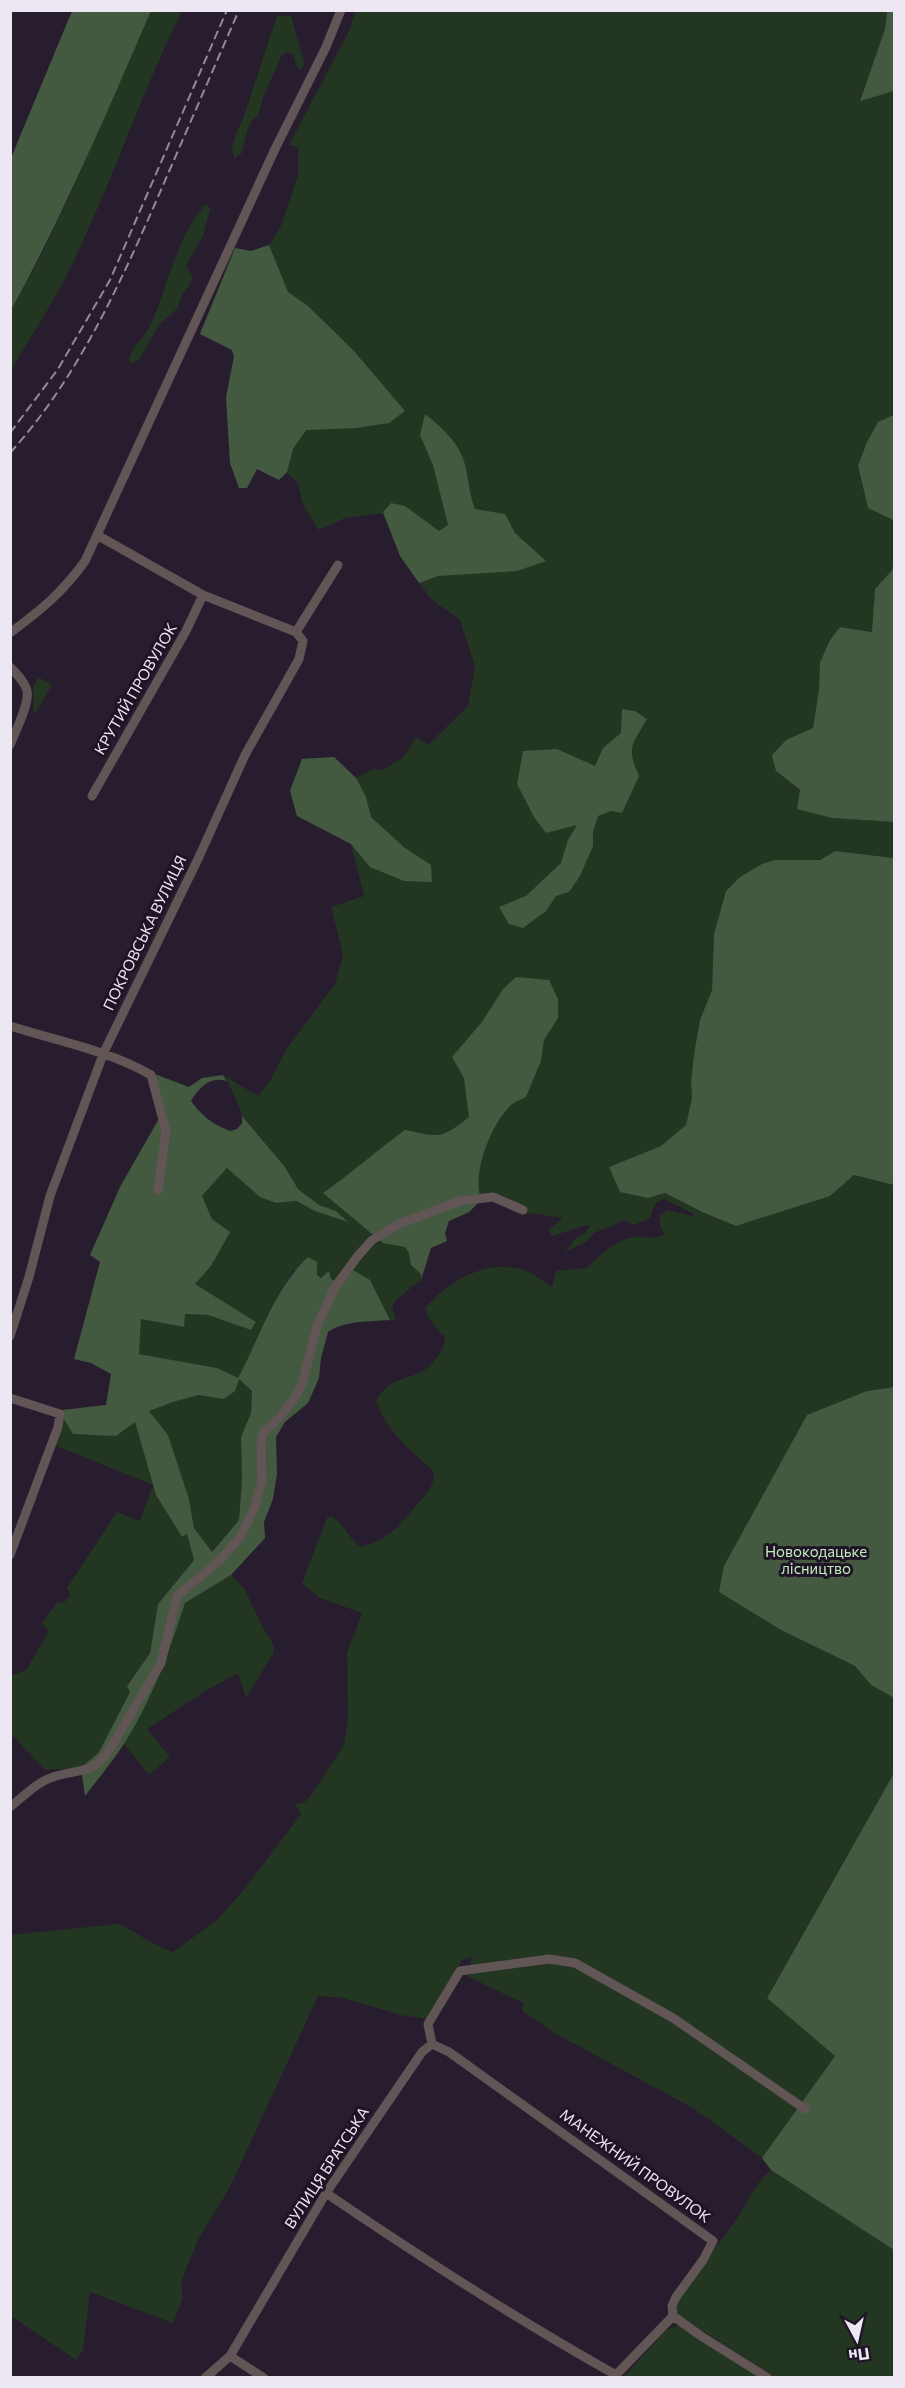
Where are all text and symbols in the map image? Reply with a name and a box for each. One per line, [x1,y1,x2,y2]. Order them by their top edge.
street label: КРУТИЙ ПРОВУЛОК [90,619,180,758]
street label: ПОКРОВСЬКА ВУЛИЦЯ [99,852,189,1013]
park label: Новокодацьке лісництво [765,1542,867,1577]
street label: ВУЛИЦЯ БРАТСЬКА [280,2103,372,2232]
street label: МАНЕЖНИЙ ПРОВУЛОК [557,2104,714,2226]
north arrow [827,2310,887,2370]
text: Пн [847,2344,871,2366]

